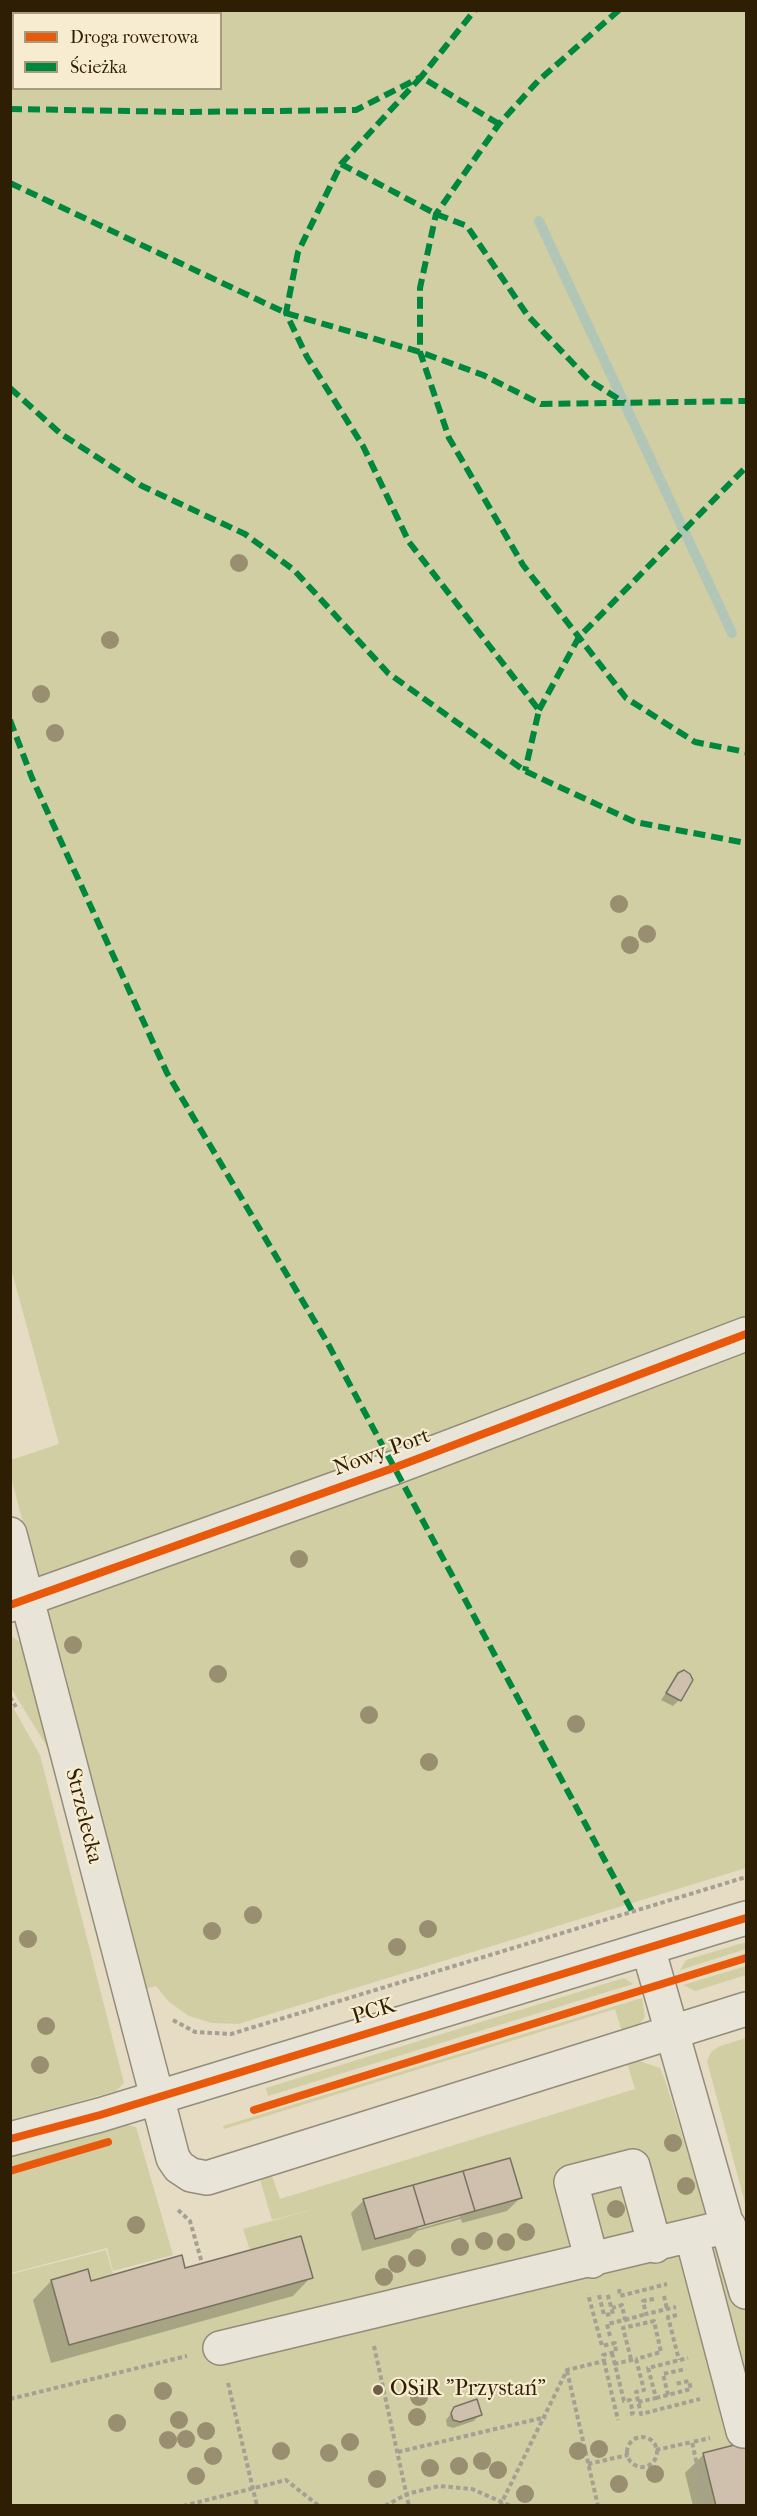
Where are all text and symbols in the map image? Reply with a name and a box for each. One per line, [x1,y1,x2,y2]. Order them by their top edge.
legend [12,12,222,90]
text: Droga rowerowa [70,27,198,48]
text: Ścieżka [70,57,127,78]
street label: Nowy Port [330,1423,434,1483]
street label: Strzelecka [58,1766,108,1866]
street label: PCK [349,1993,399,2031]
place label: OSiR "Przystań" [390,2377,546,2403]
marker: OSiR "Przystań" [371,2383,385,2397]

